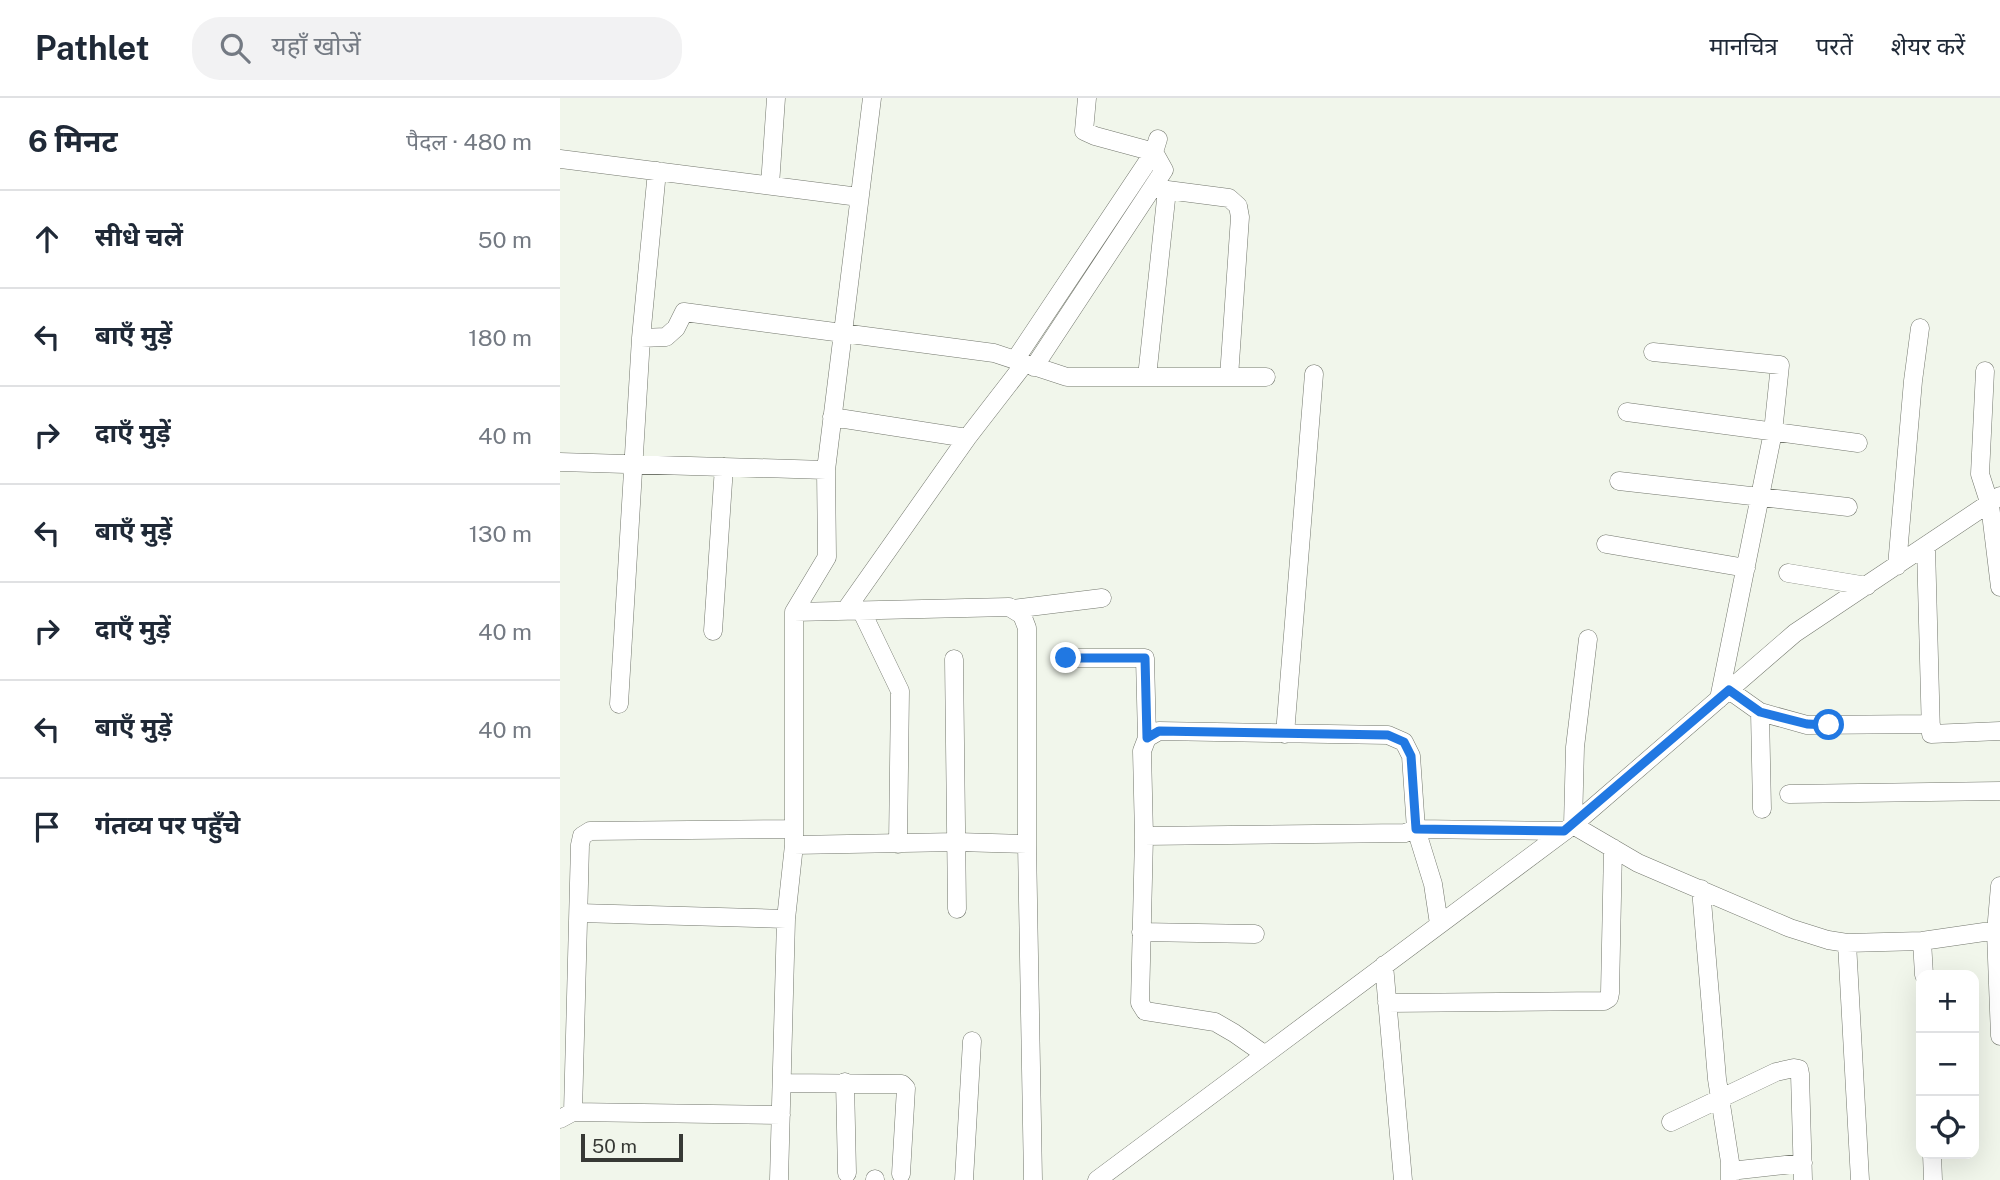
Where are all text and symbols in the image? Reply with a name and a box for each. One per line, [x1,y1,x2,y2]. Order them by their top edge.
search box [192,17,682,80]
text: Pathlet [35,29,150,67]
icon: search [216,29,254,67]
text: यहाँ खोजें [272,30,361,61]
text: मानचित्र [1709,32,1778,60]
text: परतें [1816,32,1853,60]
text: शेयर करें [1891,32,1965,60]
text: 6 मिनट [28,123,118,159]
text: पैदल · 480 m [406,128,532,155]
icon: ahead [28,220,66,258]
text: सीधे चलें [95,221,183,252]
text: 50 m [478,226,532,253]
icon: left [28,318,66,356]
text: बाएँ मुड़ें [95,319,172,350]
text: 180 m [468,324,532,351]
icon: right [28,416,66,454]
text: दाएँ मुड़ें [95,417,171,448]
text: 40 m [478,422,532,449]
icon: left [28,514,66,552]
text: बाएँ मुड़ें [95,515,172,546]
text: 130 m [469,520,532,547]
icon: right [28,612,66,650]
text: दाएँ मुड़ें [95,613,171,644]
text: 40 m [478,618,532,645]
route end [1050,642,1081,673]
route start [1813,709,1844,740]
icon: left [28,710,66,748]
text: बाएँ मुड़ें [95,711,172,742]
text: 40 m [478,716,532,743]
icon: arrive [28,808,66,846]
text: गंतव्य पर पहुँचे [95,809,240,840]
map controls [1916,970,1979,1159]
button: + [1916,970,1979,1033]
button: − [1916,1033,1979,1096]
button: locate [1916,1096,1979,1159]
scale bar [581,1131,682,1163]
text: 50 m [592,1135,637,1157]

